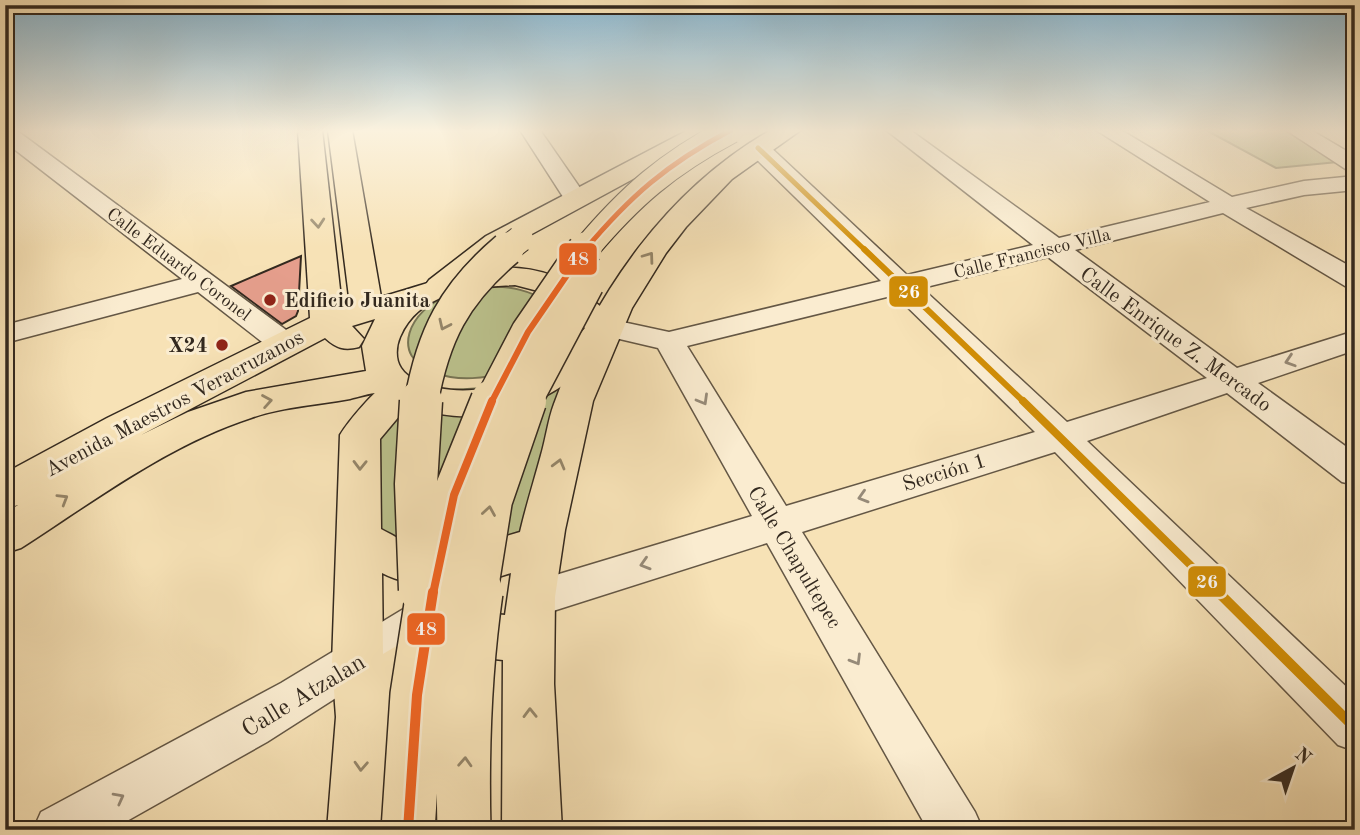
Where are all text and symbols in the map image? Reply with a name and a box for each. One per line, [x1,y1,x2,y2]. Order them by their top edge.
street label: Calle Eduardo Coronel [103,205,254,325]
one-way arrow [310,217,325,228]
street label: Calle Francisco Villa [952,226,1113,282]
line badge: 48 [558,242,598,276]
text: 48 [567,251,589,270]
one-way arrow [641,253,653,265]
street label: Calle Enrique Z. Mercado [1076,264,1275,417]
line badge: 26 [888,275,929,308]
text: 26 [898,284,920,303]
place label: Edificio Juanita [284,291,430,312]
marker: Edificio Juanita [262,292,278,308]
one-way arrow [438,318,452,331]
street label: Avenida Maestros Veracruzanos [42,327,307,481]
place label: X24 [168,336,208,357]
marker: X24 [214,337,230,353]
one-way arrow [1284,353,1296,367]
one-way arrow [695,393,708,406]
one-way arrow [261,394,273,409]
street label: Sección 1 [900,451,989,496]
one-way arrow [551,458,565,470]
one-way arrow [352,460,367,471]
street label: Calle Chapultepec [743,483,844,632]
one-way arrow [857,488,869,503]
one-way arrow [56,494,69,507]
one-way arrow [481,505,496,517]
one-way arrow [640,555,652,570]
line badge: 26 [1187,565,1227,598]
text: 26 [1196,574,1218,593]
line badge: 48 [406,612,446,646]
text: 48 [415,621,437,640]
street label: Calle Atzalan [238,651,370,743]
one-way arrow [847,652,860,665]
one-way arrow [522,707,538,717]
north arrow [1258,734,1328,804]
text: N [1291,745,1314,769]
one-way arrow [457,756,472,767]
one-way arrow [353,760,368,771]
one-way arrow [112,793,125,806]

